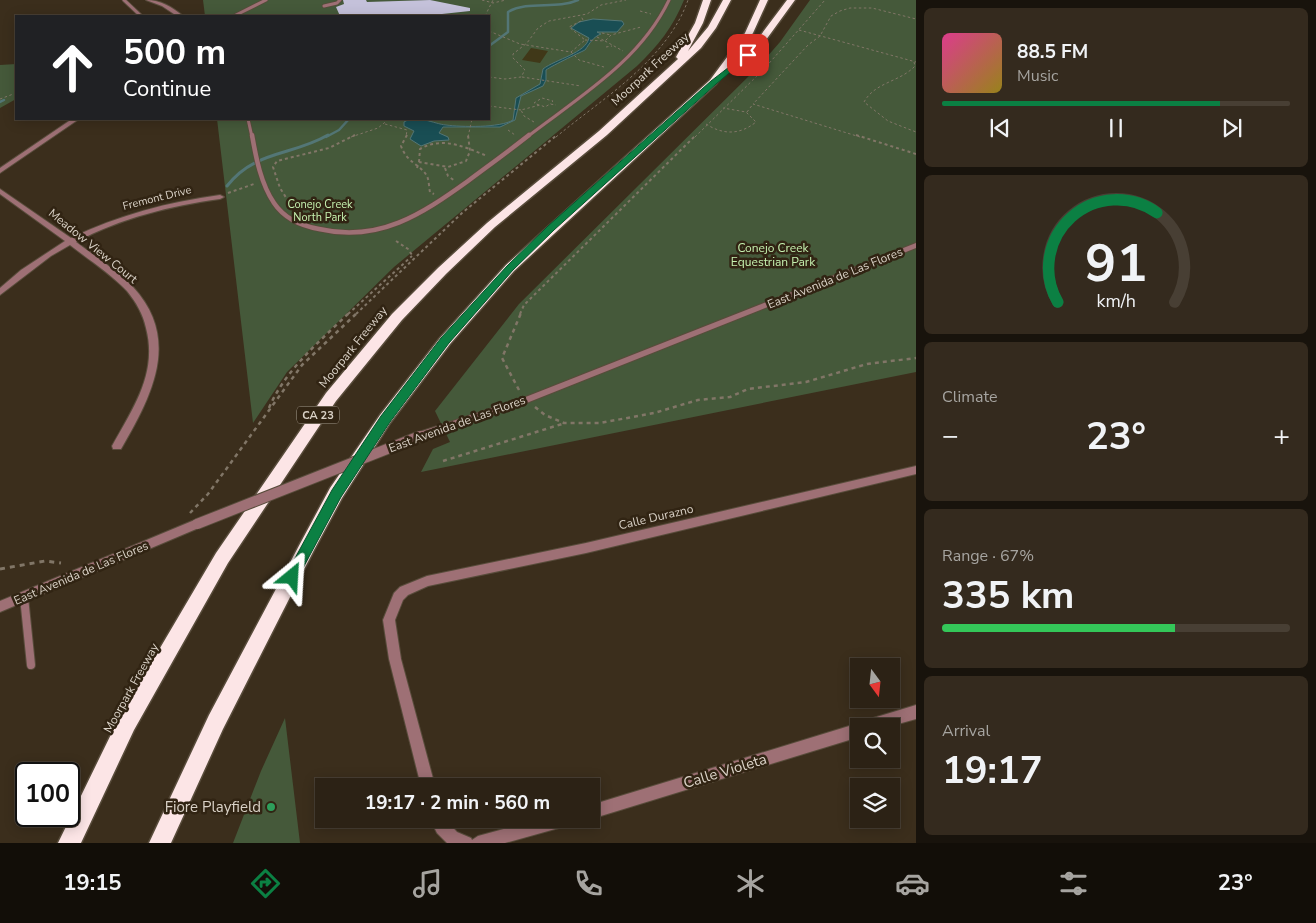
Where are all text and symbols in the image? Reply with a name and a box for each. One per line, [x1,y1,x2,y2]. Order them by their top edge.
street label: Moorpark Freeway [608,28,693,109]
text: 500 m [123,29,226,76]
pin [727,34,769,76]
icon: ahead [40,35,105,100]
text: 88.5 FM [1017,39,1088,65]
icon: arrive [734,41,762,69]
text: Music [1017,65,1058,87]
text: Continue [123,74,211,104]
icon: previous [986,114,1014,142]
icon: pause [1102,114,1130,142]
icon: next [1218,114,1246,142]
street label: Fremont Drive [121,182,193,214]
park label: Conejo Creek North Park [287,197,353,225]
street label: Meadow View Court [45,205,141,287]
text: 91 [1085,228,1147,299]
park label: Conejo Creek Equestrian Park [731,240,816,270]
street label: East Avenida de Las Flores [765,243,905,312]
text: km/h [1096,289,1136,313]
street label: Moorpark Freeway [315,302,391,391]
text: Climate [942,386,997,408]
street label: East Avenida de Las Flores [386,392,528,456]
road number: CA 23 [297,406,339,424]
text: 23° [1086,411,1146,462]
text: − [942,417,959,455]
text: + [1273,417,1290,455]
street label: Calle Durazno [617,501,695,533]
street label: East Avenida de Las Flores [11,537,151,609]
text: Range · 67% [942,545,1034,567]
position arrow [265,550,317,602]
text: 335 km [942,570,1074,621]
street label: Moorpark Freeway [100,639,163,736]
north arrow [850,658,900,708]
map controls [850,658,900,828]
button: search [850,718,900,768]
text: Arrival [942,720,990,742]
text: 19:17 [942,745,1043,796]
street label: Calle Violeta [681,749,769,793]
speed limit sign: 100 [15,762,80,827]
button: layers [850,778,900,828]
text: 19:17 · 2 min · 560 m [365,790,550,816]
place label: Fiore Playfield [165,797,261,817]
marker: Fiore Playfield [265,801,277,813]
icon: directions [248,866,283,901]
icon: music [410,866,445,901]
icon: phone [571,866,606,901]
icon: climate [733,866,768,901]
icon: car [895,866,930,901]
icon: filters [1056,866,1091,901]
text: 19:15 [63,868,122,898]
text: 23° [1218,868,1253,898]

